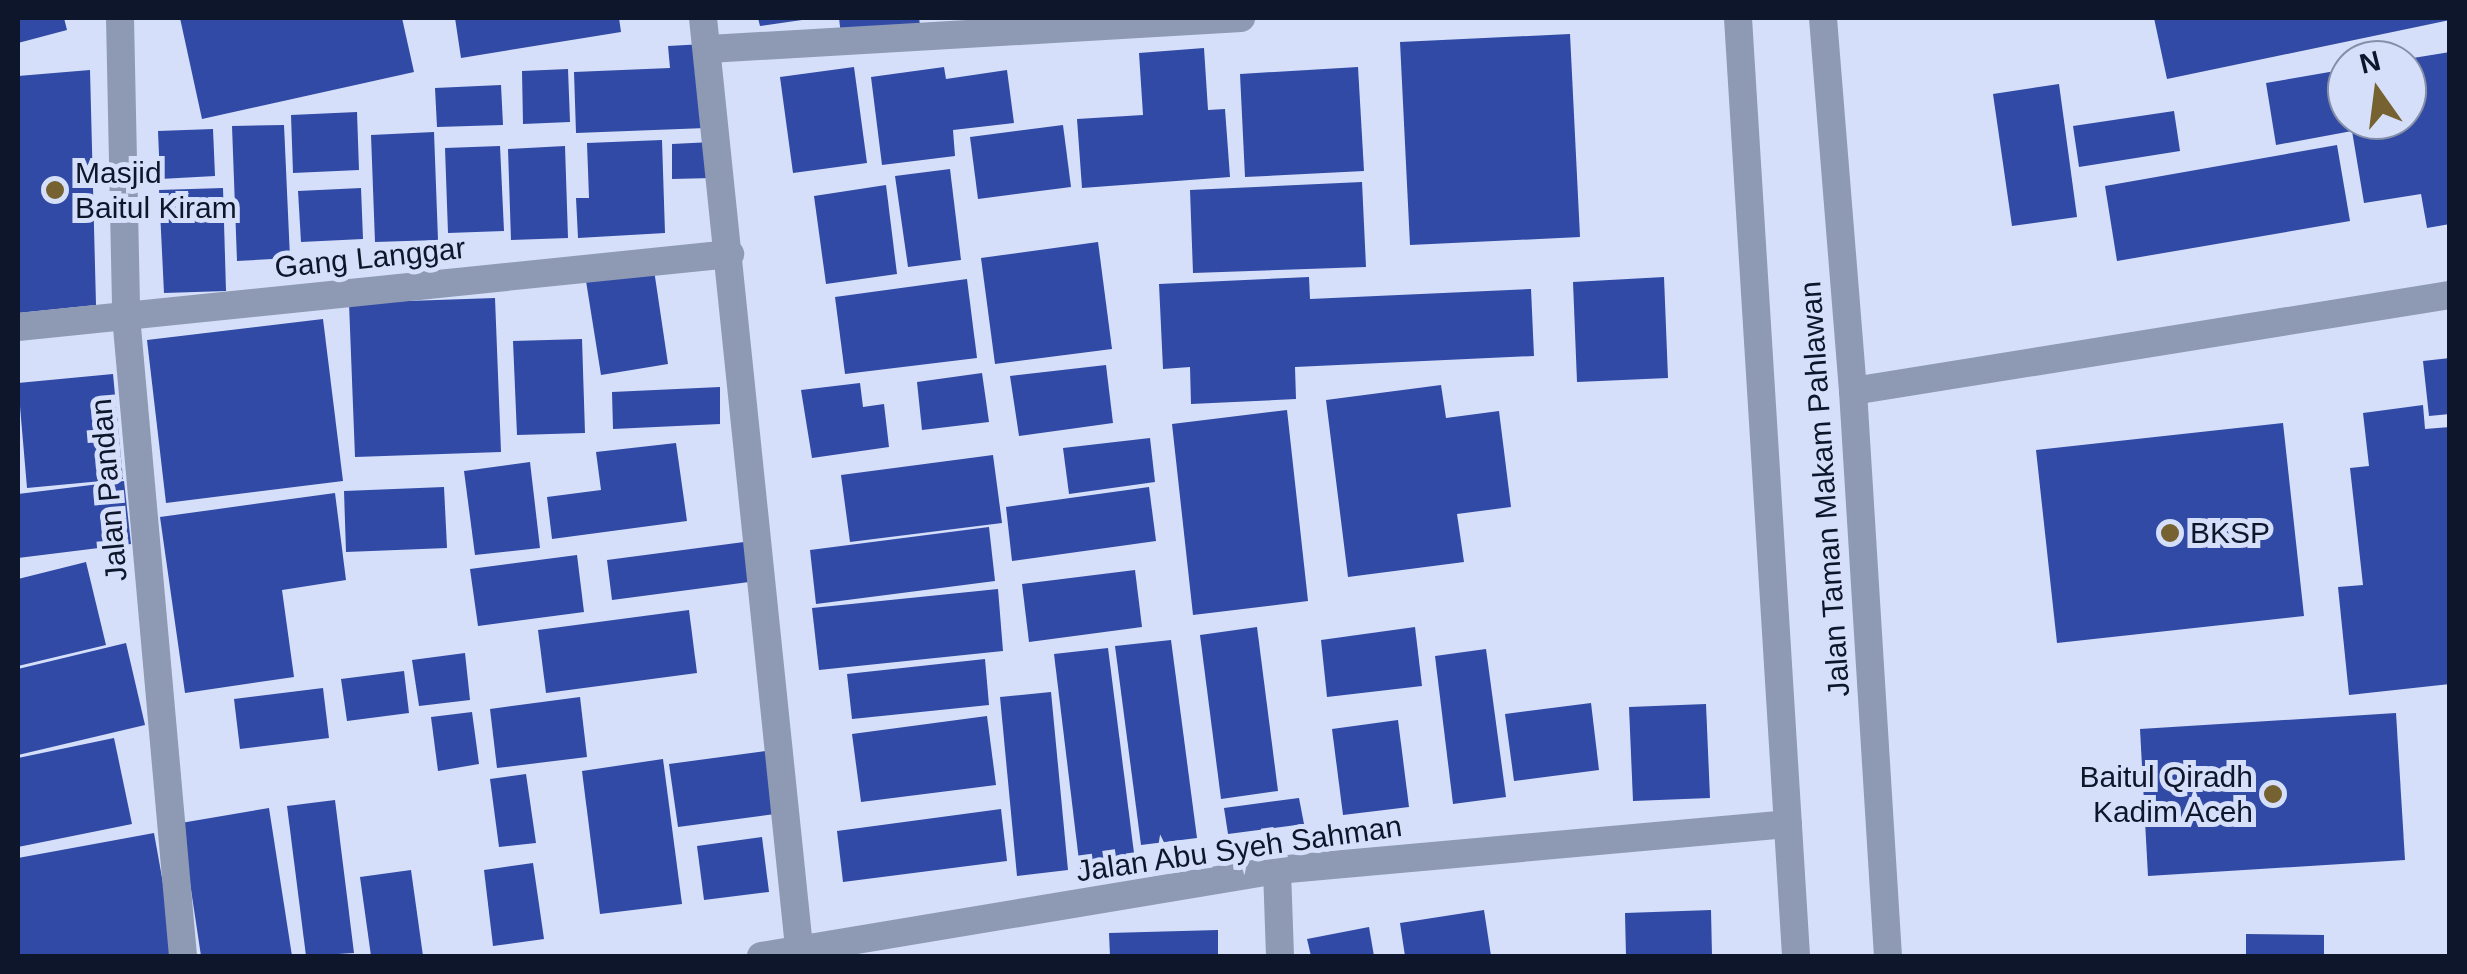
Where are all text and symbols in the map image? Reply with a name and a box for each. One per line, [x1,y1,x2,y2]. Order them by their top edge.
north arrow [2327,40,2427,140]
text: N [2357,45,2384,80]
place label: Masjid Baitul Kiram [75,155,237,226]
marker: Masjid Baitul Kiram [44,179,66,201]
street label: Gang Langgar [273,230,467,286]
street label: Jalan Taman Makam Pahlawan [1793,280,1857,698]
street label: Jalan Pandan [83,397,135,583]
place label: BKSP [2190,515,2270,551]
marker: BKSP [2159,522,2181,544]
place label: Baitul Qiradh Kadim Aceh [2080,759,2253,830]
marker: Baitul Qiradh Kadim Aceh [2262,783,2284,805]
street label: Jalan Abu Syeh Sahman [1073,808,1405,890]

